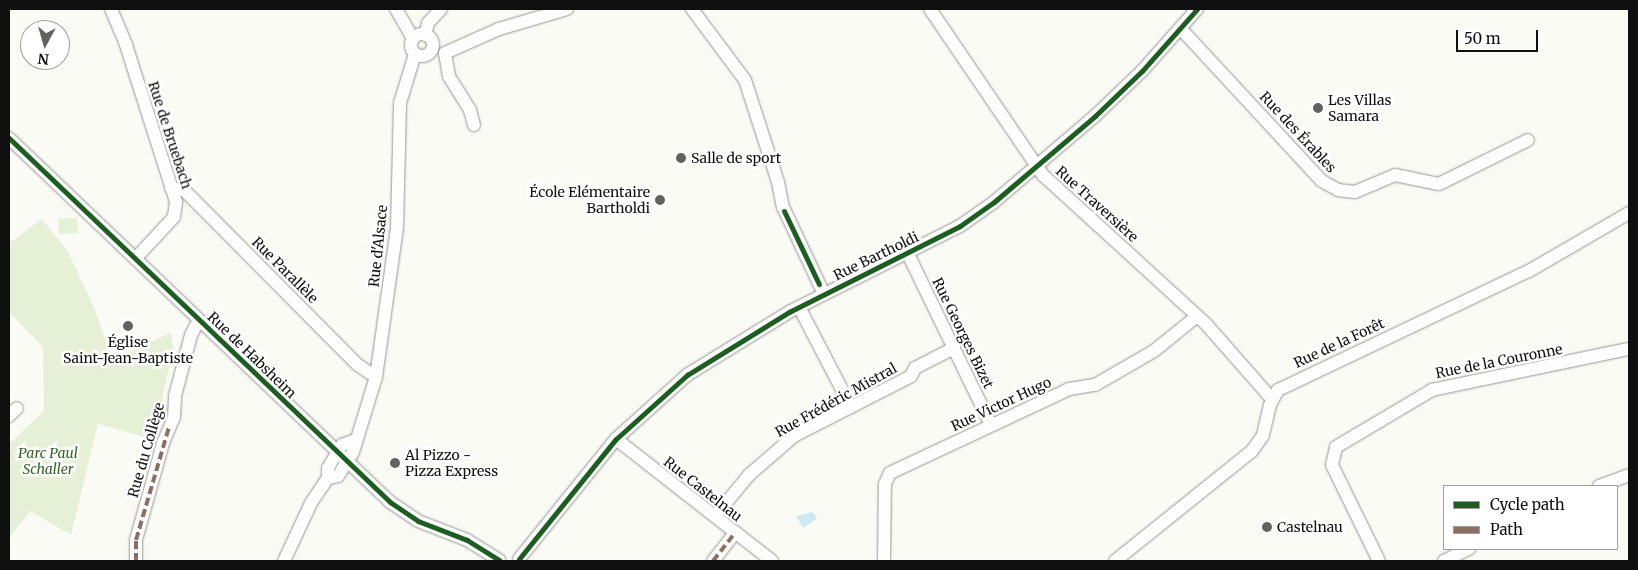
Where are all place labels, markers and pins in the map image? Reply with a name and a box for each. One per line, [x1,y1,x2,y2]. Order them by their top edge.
place label: Les Villas Samara [1328,92,1391,124]
marker: Les Villas Samara [1312,102,1324,114]
place label: Salle de sport [691,150,781,166]
marker: Salle de sport [675,152,687,164]
place label: École Elémentaire Bartholdi [529,184,650,216]
marker: École Elémentaire Bartholdi [654,194,666,206]
marker: Église Saint-Jean-Baptiste [122,320,134,332]
place label: Église Saint-Jean-Baptiste [63,334,193,367]
place label: Al Pizzo - Pizza Express [405,447,498,480]
marker: Al Pizzo - Pizza Express [389,457,401,469]
place label: Castelnau [1277,519,1343,535]
marker: Castelnau [1261,521,1273,533]

